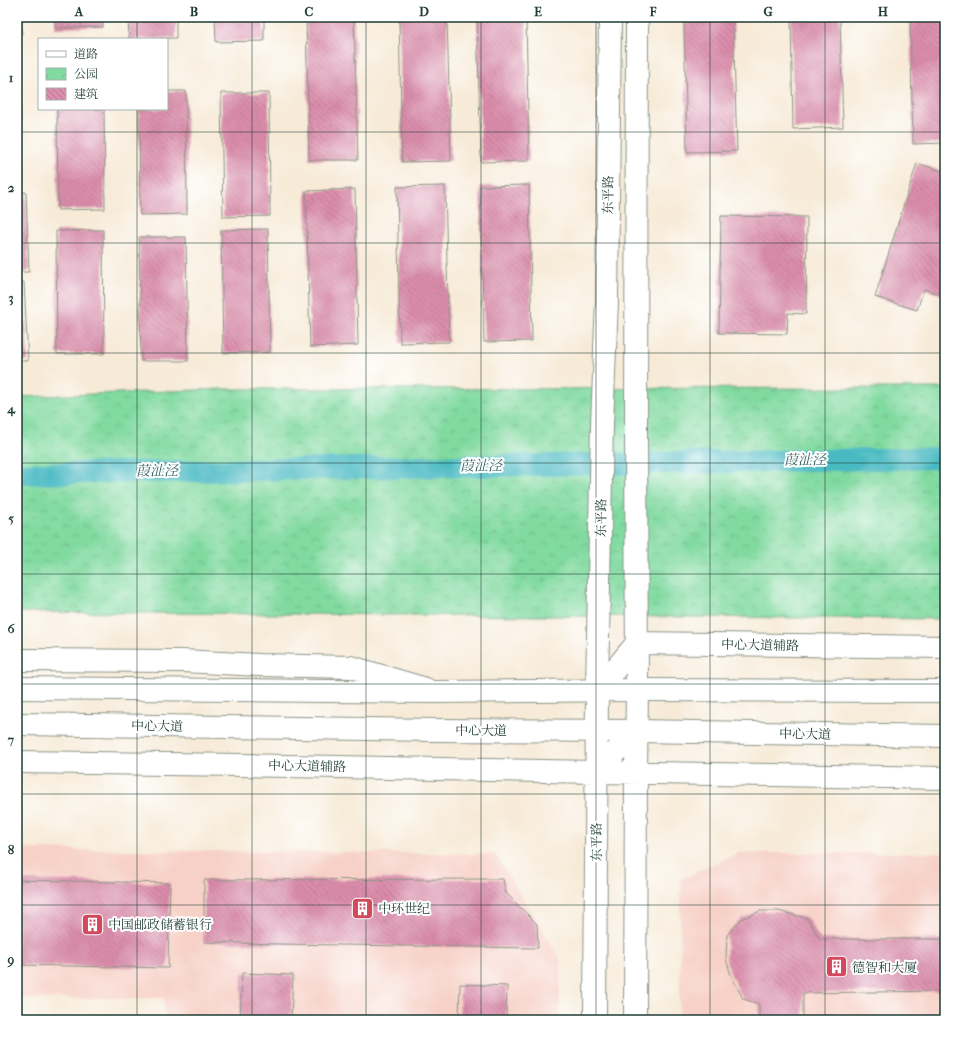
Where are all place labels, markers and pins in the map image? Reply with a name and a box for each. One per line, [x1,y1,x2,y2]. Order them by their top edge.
building icon: 中环世纪 [350,895,376,921]
place label: 中环世纪 [378,901,430,916]
building icon: 中国邮政储蓄银行 [80,911,106,937]
place label: 中国邮政储蓄银行 [108,917,212,932]
building icon: 德智和大厦 [824,954,850,980]
place label: 德智和大厦 [852,960,917,975]

